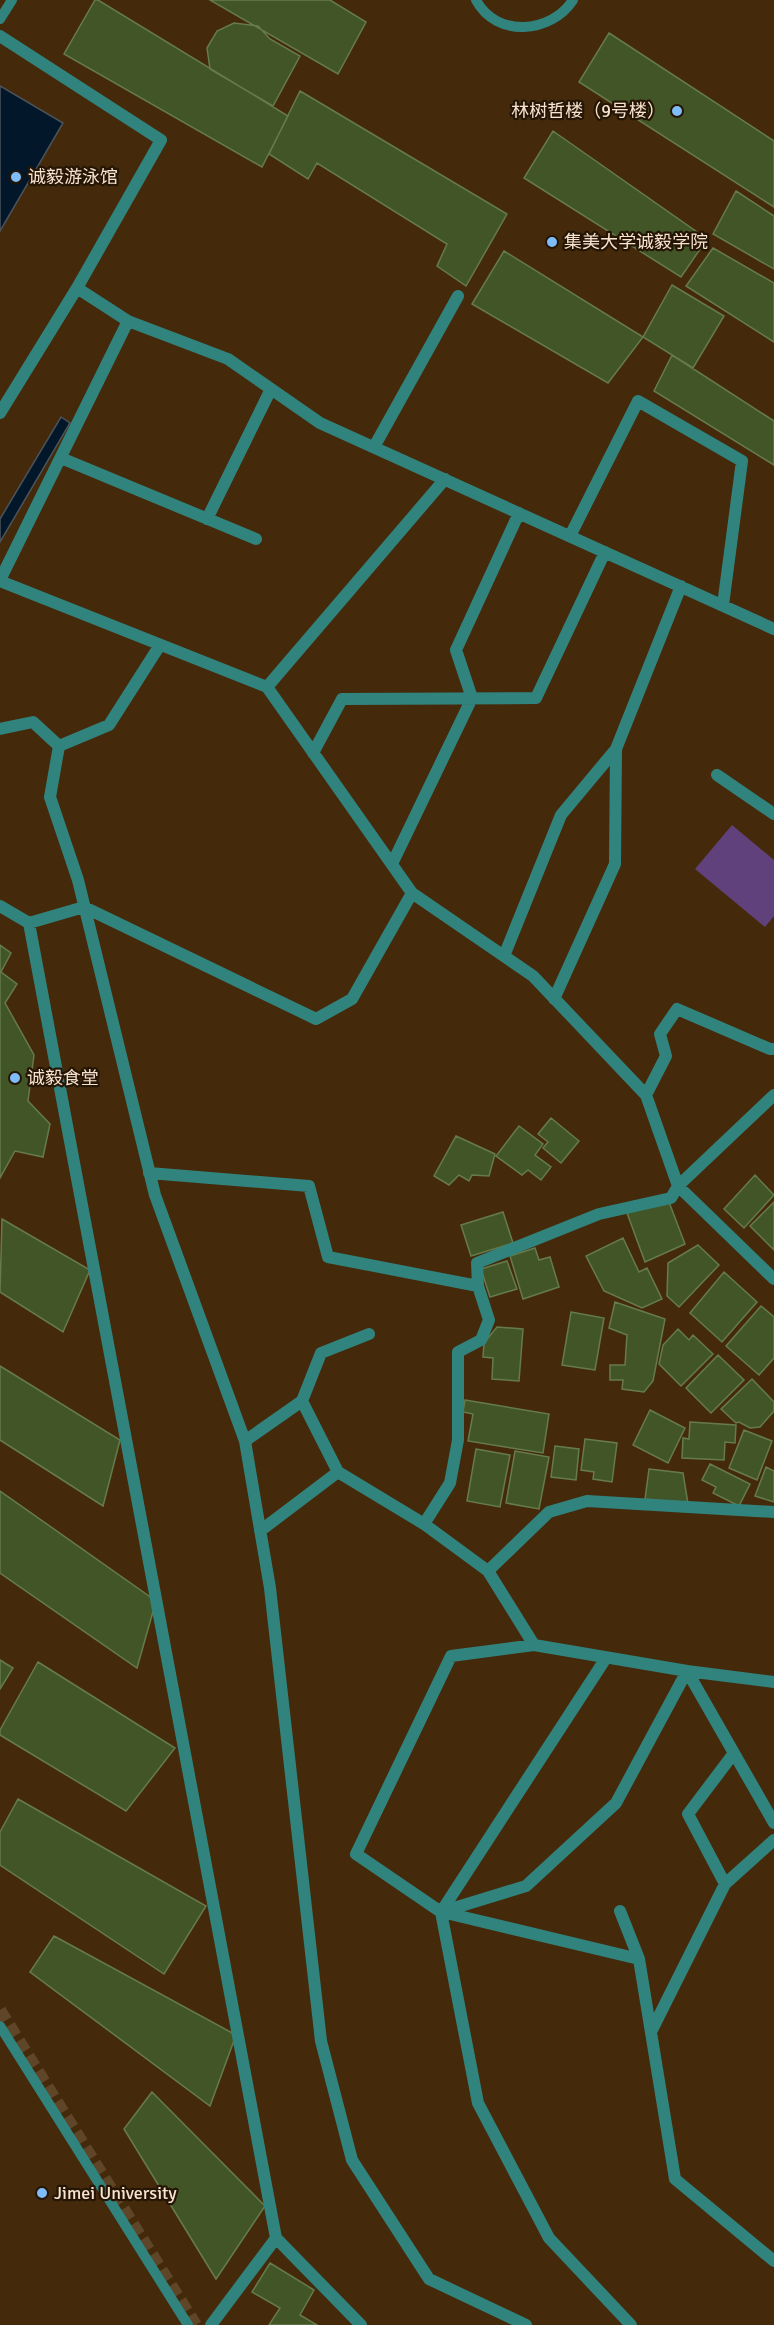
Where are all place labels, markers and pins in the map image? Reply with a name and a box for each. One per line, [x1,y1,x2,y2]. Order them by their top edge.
place label: 林树哲楼（9号楼） [511,100,665,122]
marker: 林树哲楼（9号楼） [670,104,684,118]
place label: 诚毅游泳馆 [28,166,118,188]
marker: 诚毅游泳馆 [9,170,23,184]
place label: 集美大学诚毅学院 [564,231,708,253]
marker: 集美大学诚毅学院 [545,235,559,249]
place label: 诚毅食堂 [27,1067,99,1089]
marker: 诚毅食堂 [8,1071,22,1085]
place label: Jimei University [54,2182,177,2204]
marker: Jimei University [35,2186,49,2200]

